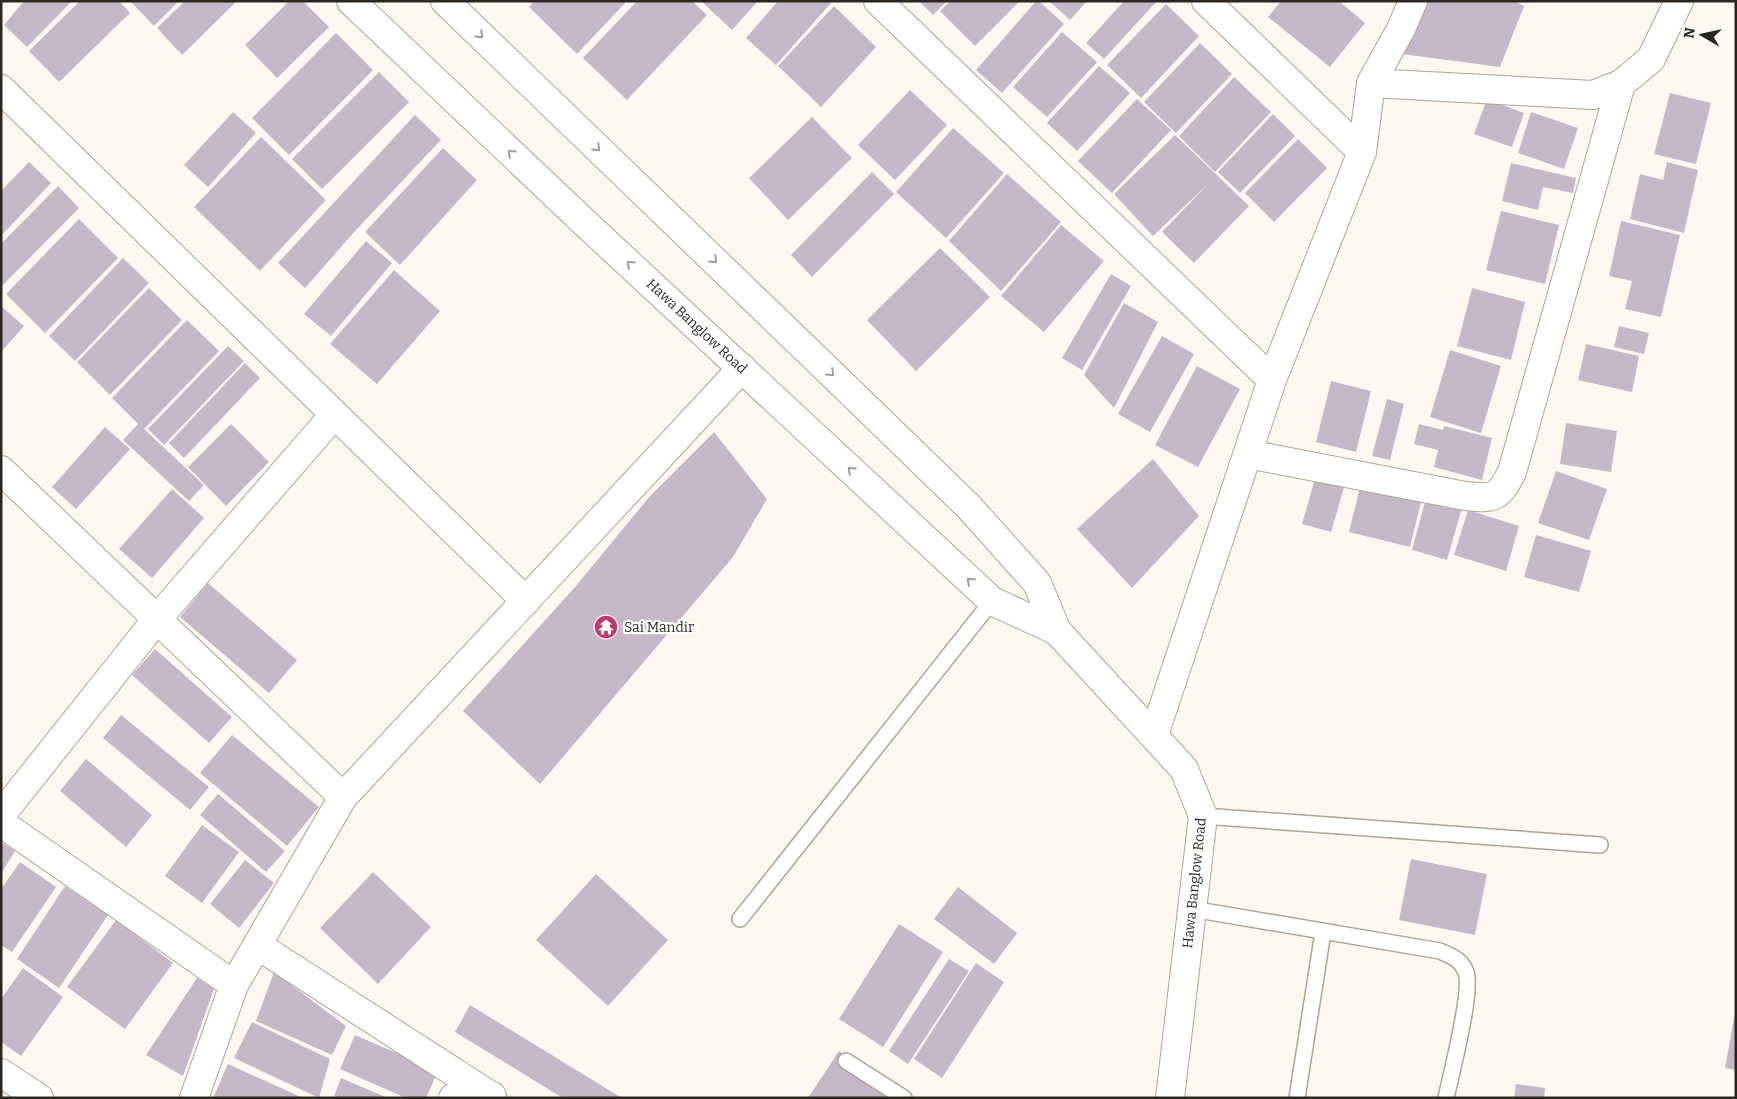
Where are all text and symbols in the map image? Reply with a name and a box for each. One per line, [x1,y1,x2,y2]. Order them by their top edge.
north arrow [1677,10,1727,60]
text: N [1680,26,1699,40]
one-way arrow [474,29,483,38]
one-way arrow [591,142,600,151]
one-way arrow [508,150,517,159]
one-way arrow [708,254,717,263]
one-way arrow [626,261,635,270]
street label: Hawa Banglow Road [643,275,750,377]
one-way arrow [826,367,835,376]
one-way arrow [848,467,857,476]
one-way arrow [967,578,976,587]
temple icon: Sai Mandir [593,614,619,640]
place label: Sai Mandir [624,619,694,636]
street label: Hawa Banglow Road [1179,817,1210,949]

